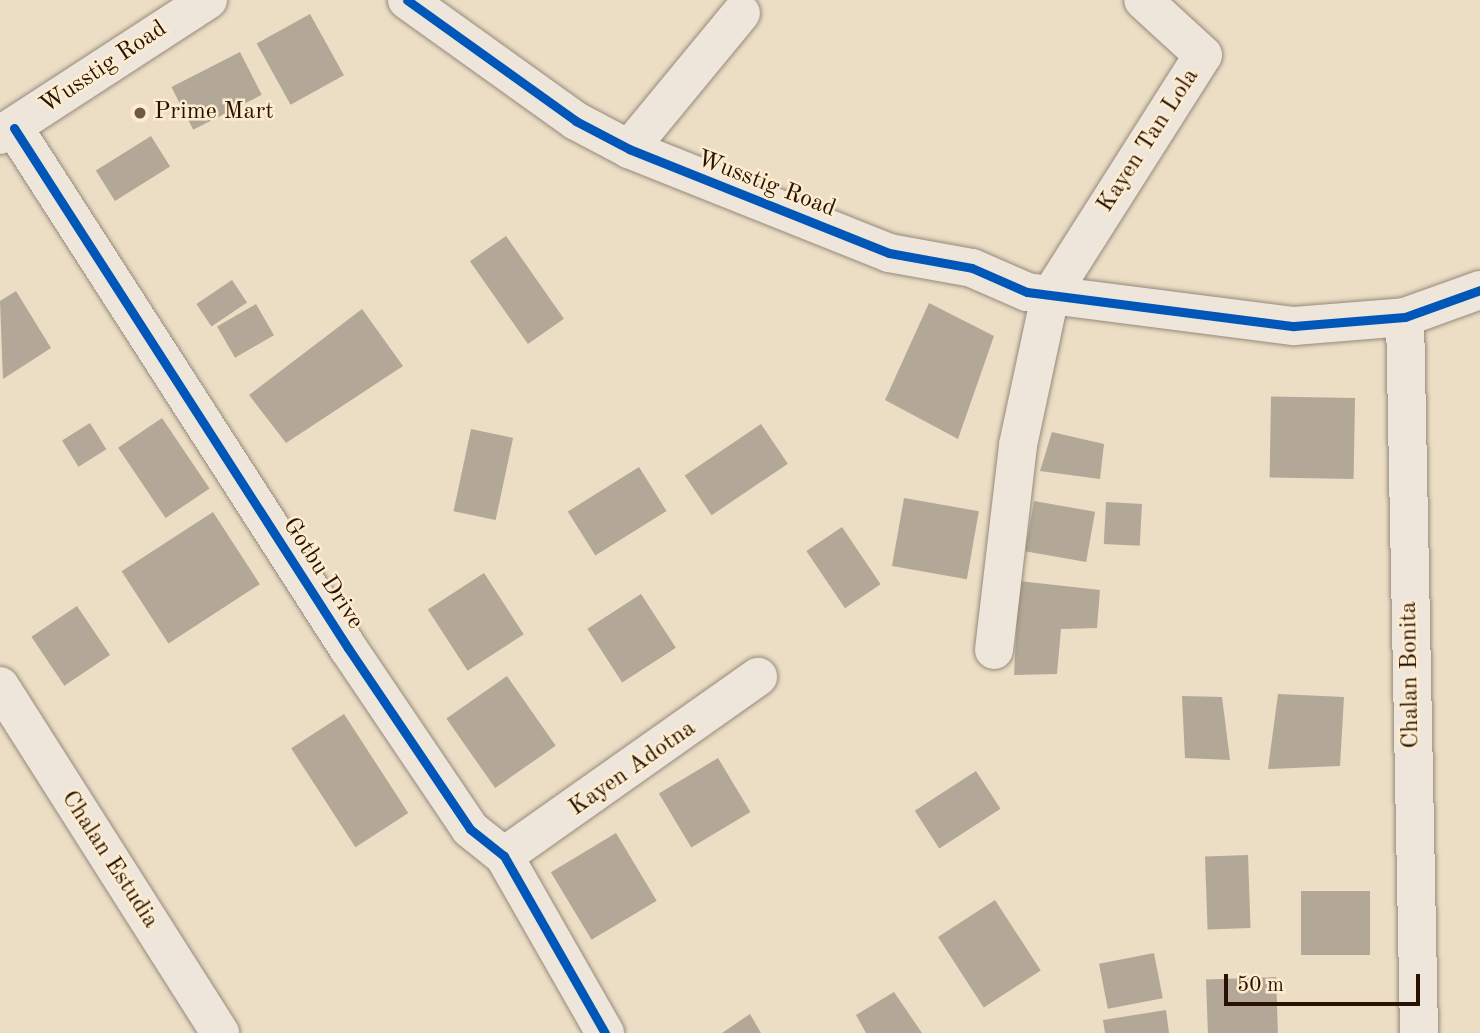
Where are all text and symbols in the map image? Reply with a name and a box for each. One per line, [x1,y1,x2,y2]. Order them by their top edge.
street label: Wusstig Road [35,15,173,121]
street label: Kayen Tan Lola [1092,64,1206,218]
place label: Prime Mart [154,99,274,127]
marker: Prime Mart [132,105,148,121]
street label: Wusstig Road [693,145,839,225]
street label: Gotbu Drive [275,513,369,635]
street label: Chalan Bonita [1395,601,1427,749]
street label: Kayen Adotna [564,715,702,823]
street label: Chalan Estudia [54,786,164,934]
scale bar [1228,960,1424,1004]
text: 50 m [1237,975,1284,996]

